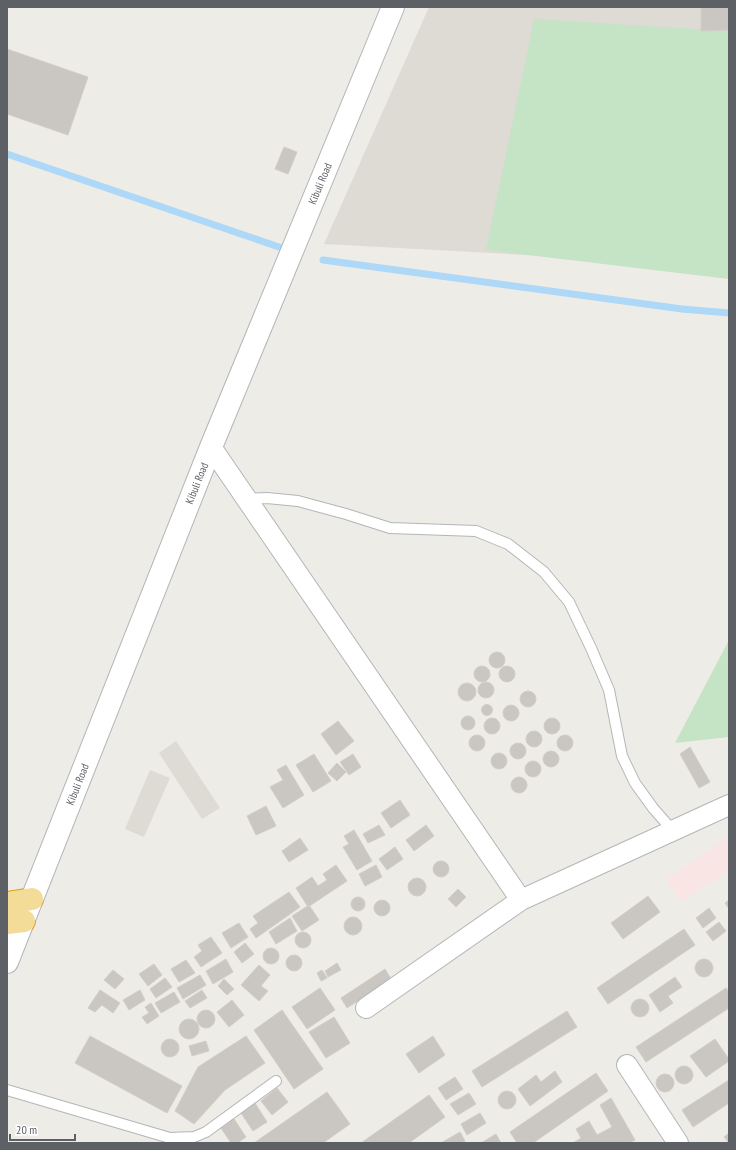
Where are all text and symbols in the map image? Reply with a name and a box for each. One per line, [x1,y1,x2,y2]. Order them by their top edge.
street label: Kibuli Road [305,161,335,206]
street label: Kibuli Road [182,460,211,506]
street label: Kibuli Road [63,761,92,807]
scale bar [10,1116,75,1142]
text: 20 m [16,1122,37,1137]

